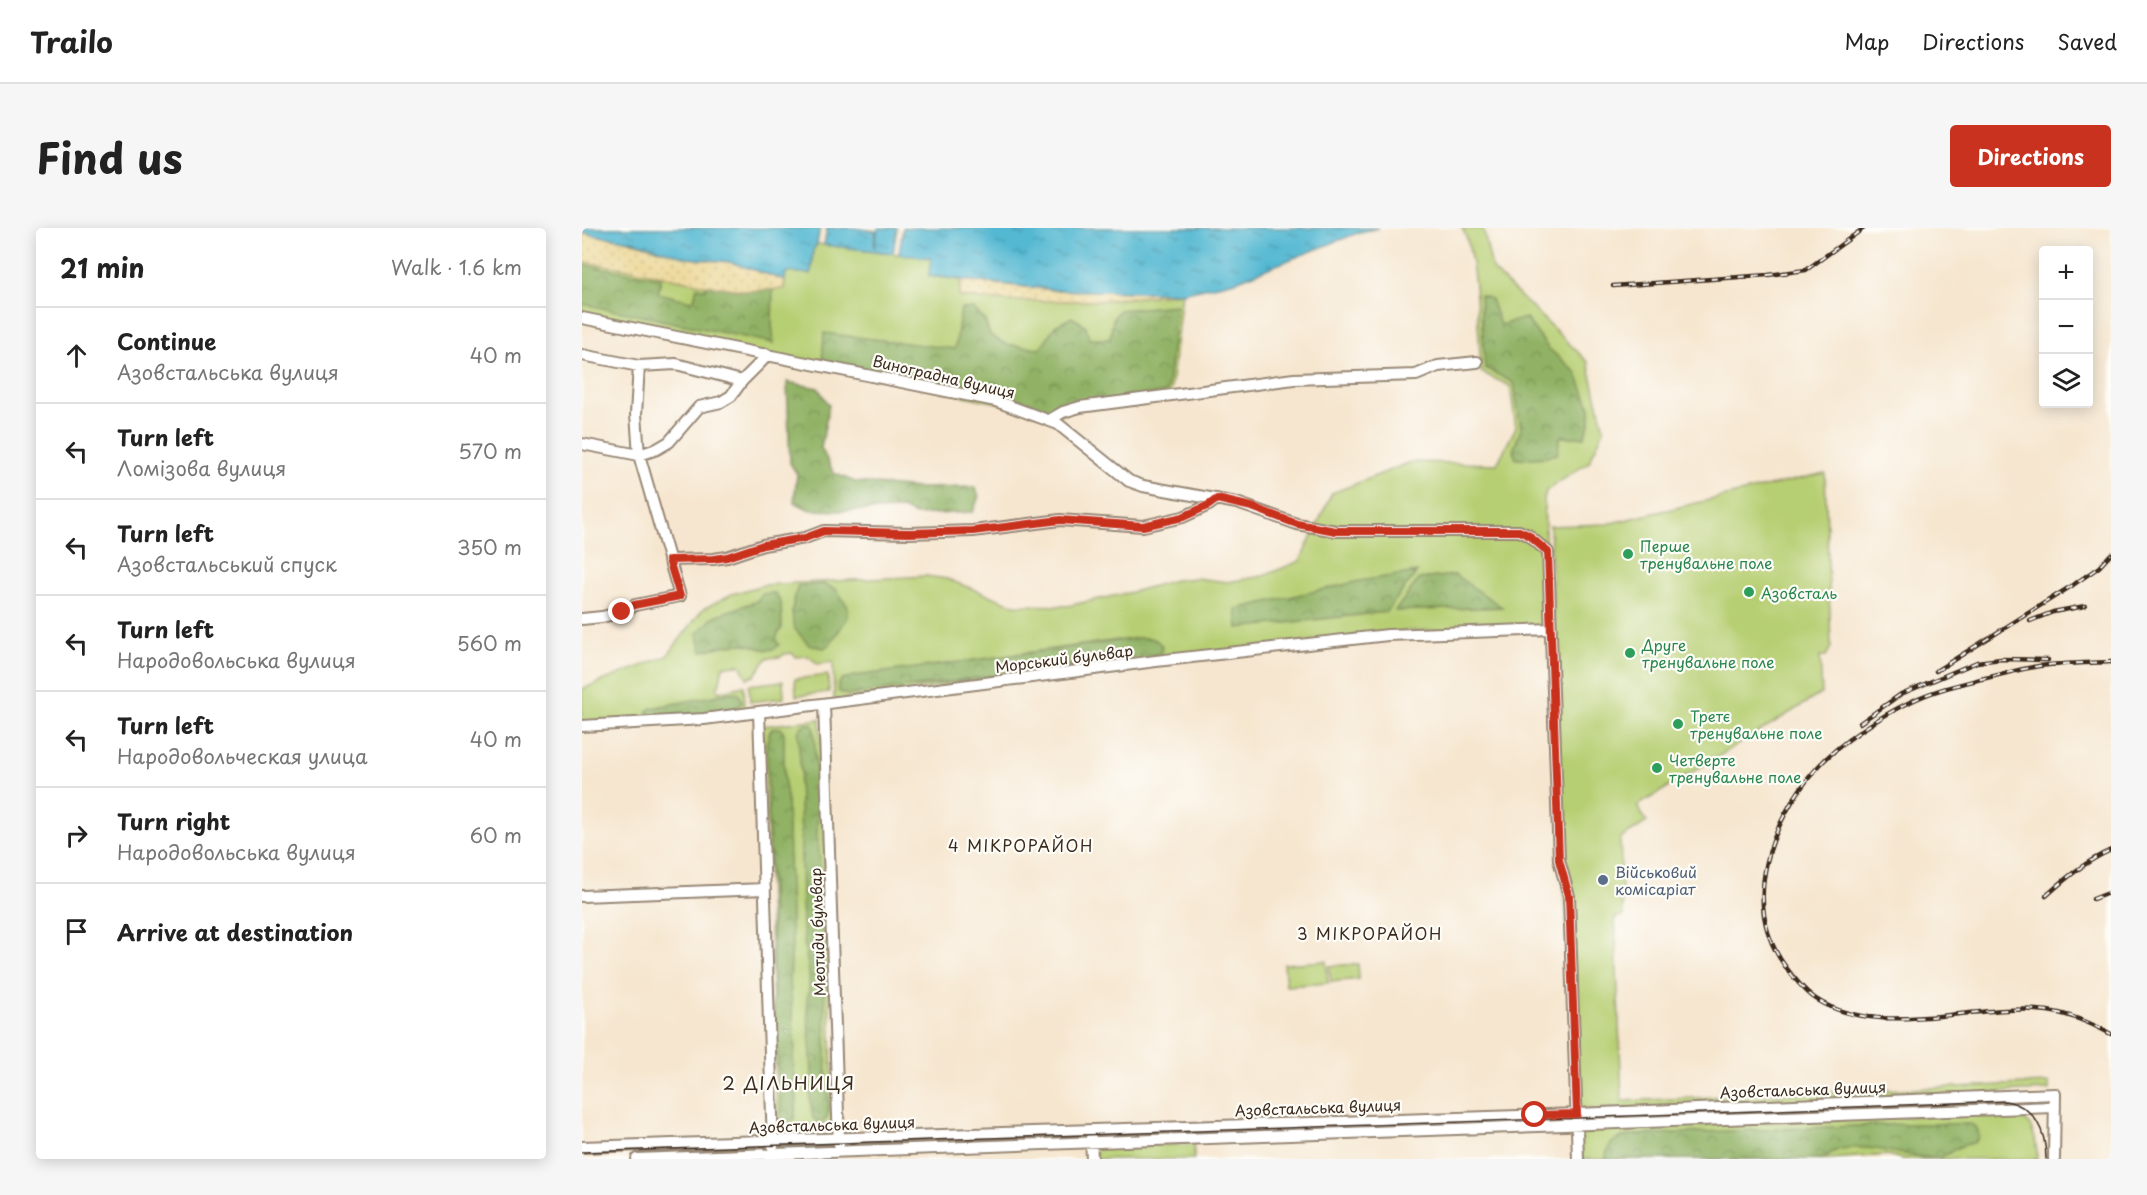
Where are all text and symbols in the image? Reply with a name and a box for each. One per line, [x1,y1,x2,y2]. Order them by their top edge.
text: Trailo [30,20,113,63]
text: Map [1844,25,1889,57]
text: Directions [1922,25,2024,57]
text: Saved [2057,25,2117,57]
text: Find us [36,125,183,188]
button: Directions [1950,125,2111,187]
map controls [2039,246,2093,408]
button: + [2039,246,2093,300]
text: 21 min [60,248,145,287]
text: Walk · 1.6 km [391,252,522,282]
button: − [2039,300,2093,354]
text: Continue [117,324,216,357]
icon: ahead [60,339,93,372]
text: 40 m [470,340,522,370]
street label: Виноградна вулиця [871,348,1017,404]
button: layers [2039,354,2093,408]
text: Азовстальська вулиця [117,357,339,387]
text: Turn left [117,420,214,453]
icon: left [60,435,93,468]
text: 570 m [458,436,522,466]
text: Ломізова вулиця [117,453,286,483]
text: Turn left [117,516,214,549]
icon: left [60,531,93,564]
text: 350 m [457,532,522,562]
place label: Перше тренувальне поле [1640,534,1772,574]
marker: Перше тренувальне поле [1621,547,1635,561]
text: Азовстальський спуск [117,549,337,579]
place label: Азовсталь [1761,581,1837,604]
marker: Азовсталь [1742,585,1756,599]
route end [608,598,634,624]
text: Turn left [117,612,214,645]
icon: left [60,627,93,660]
text: 560 m [457,628,522,658]
place label: Друге тренувальне поле [1641,633,1774,673]
street label: Морський бульвар [994,638,1134,678]
text: Народовольська вулиця [117,645,356,675]
marker: Друге тренувальне поле [1623,646,1637,660]
place label: Третє тренувальне поле [1690,704,1822,744]
text: Turn left [117,708,214,741]
marker: Третє тренувальне поле [1671,717,1685,731]
icon: left [60,723,93,756]
text: 40 m [470,724,522,754]
text: Народовольческая улица [117,741,368,771]
place label: Четверте тренувальне поле [1669,748,1801,788]
marker: Четверте тренувальне поле [1650,761,1664,775]
text: Turn right [117,804,230,837]
icon: right [60,819,93,852]
text: 60 m [470,820,522,850]
district label: 4 МІКРОРАЙОН [948,833,1094,857]
text: Народовольська вулиця [117,837,356,867]
place label: Військовий комісаріат [1615,860,1697,900]
street label: Меотиди бульвар [803,867,831,997]
marker: Військовий комісаріат [1596,873,1610,887]
icon: arrive [60,915,93,948]
text: Arrive at destination [117,915,353,948]
district label: 3 МІКРОРАЙОН [1297,921,1443,945]
district label: 2 ДІЛЬНИЦЯ [722,1069,856,1096]
street label: Азовстальська вулиця [1719,1075,1887,1103]
street label: Азовстальська вулиця [1234,1093,1402,1121]
route start [1521,1101,1547,1127]
street label: Азовстальська вулиця [748,1110,916,1138]

